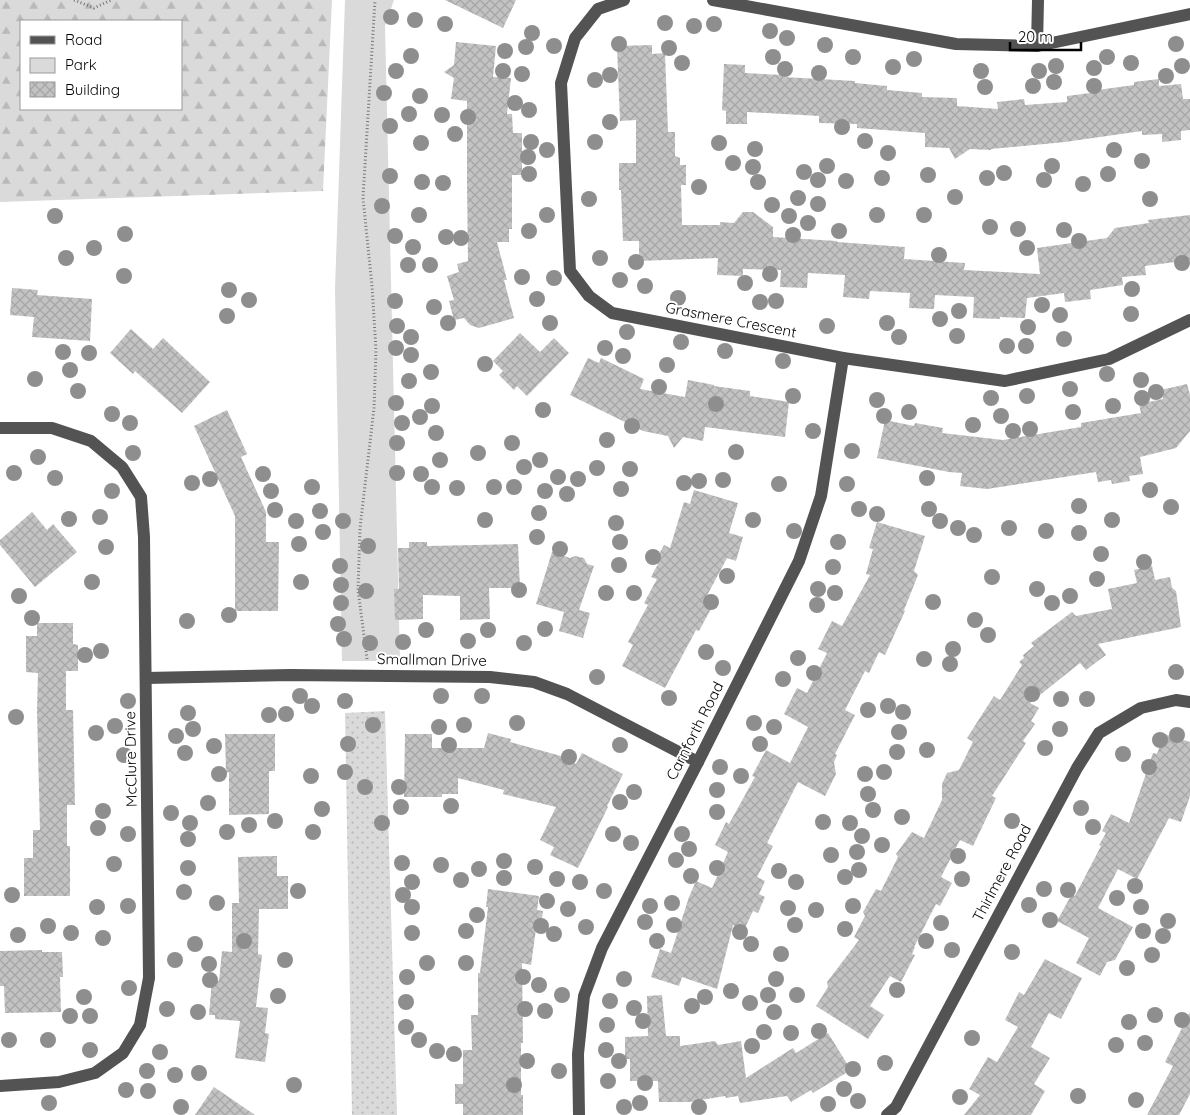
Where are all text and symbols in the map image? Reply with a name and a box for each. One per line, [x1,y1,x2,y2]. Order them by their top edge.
legend [20,20,182,110]
scale bar [1010,20,1081,52]
text: 20 m [1018,27,1053,46]
text: Road [65,30,102,49]
text: Park [65,55,97,74]
text: Building [65,80,120,99]
street label: Grasmere Crescent [664,297,798,342]
street label: Smallman Drive [377,649,487,670]
street label: Carnforth Road [662,678,728,783]
street label: McClure Drive [120,711,141,807]
street label: Thirlmere Road [968,821,1035,925]

